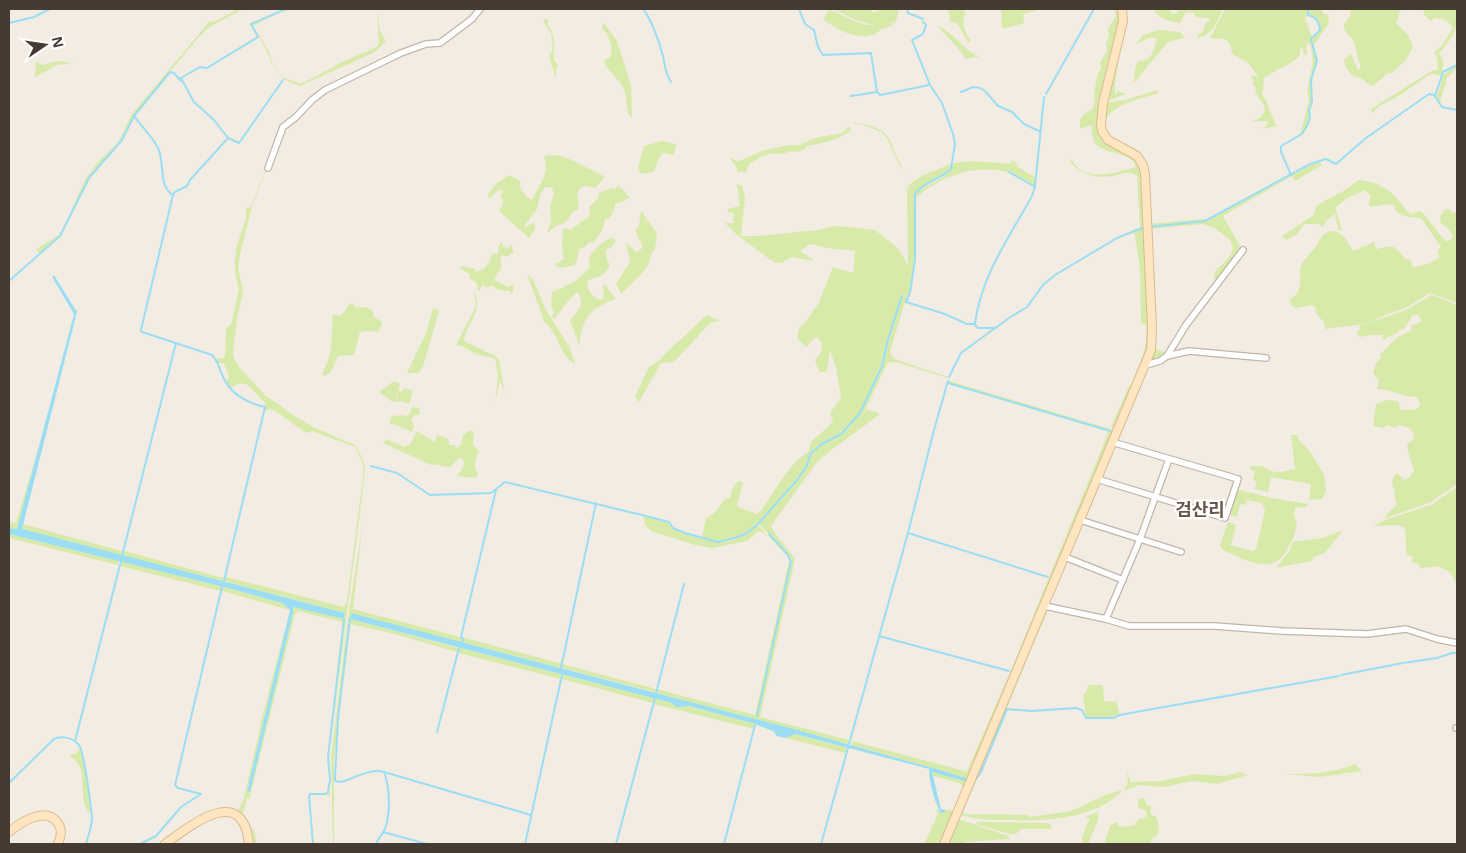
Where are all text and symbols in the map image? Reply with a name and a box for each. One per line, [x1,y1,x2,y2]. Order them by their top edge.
north arrow [20,20,70,70]
text: N [48,34,69,50]
district label: 검산리 [1175,497,1225,521]

